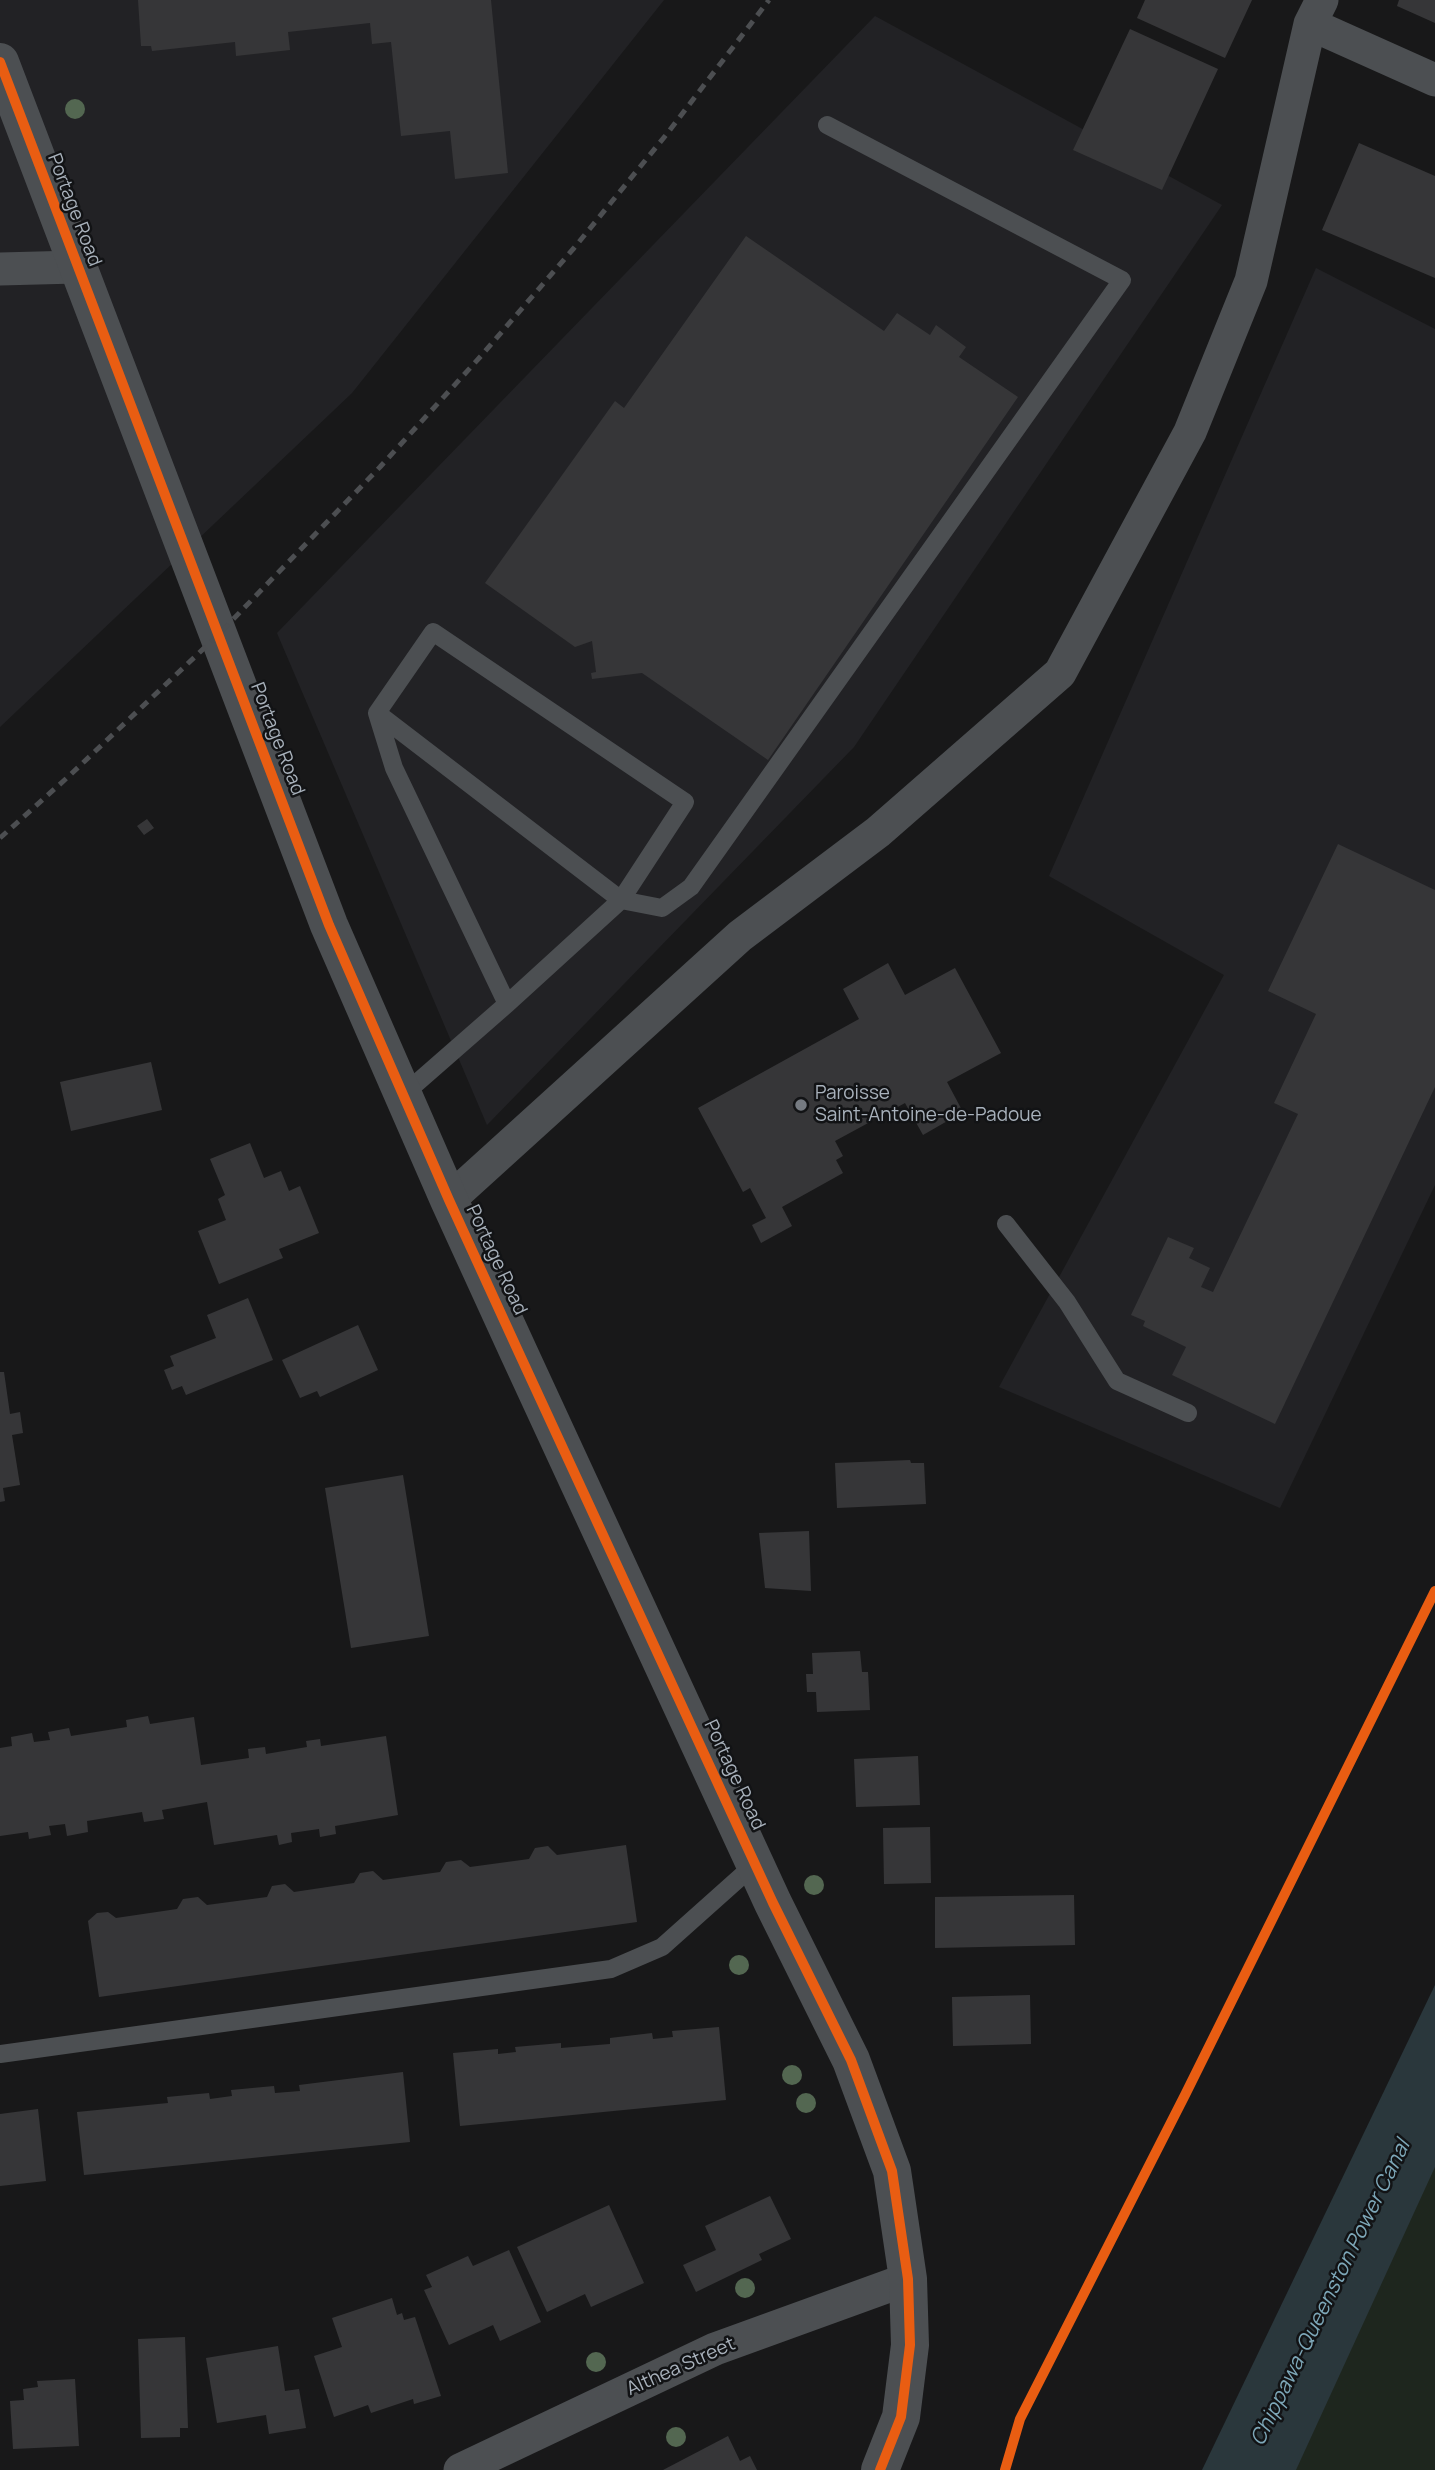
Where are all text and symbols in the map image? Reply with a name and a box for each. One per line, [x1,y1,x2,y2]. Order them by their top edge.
street label: Portage Road [42,150,106,270]
street label: Portage Road [245,679,309,799]
place label: Paroisse Saint-Antoine-de-Padoue [815,1083,1042,1127]
marker: Paroisse Saint-Antoine-de-Padoue [793,1097,809,1113]
street label: Portage Road [461,1201,531,1319]
street label: Portage Road [699,1716,769,1834]
water label: Chippawa-Queenston Power Canal [1246,2136,1416,2450]
street label: Althea Street [623,2333,739,2401]

